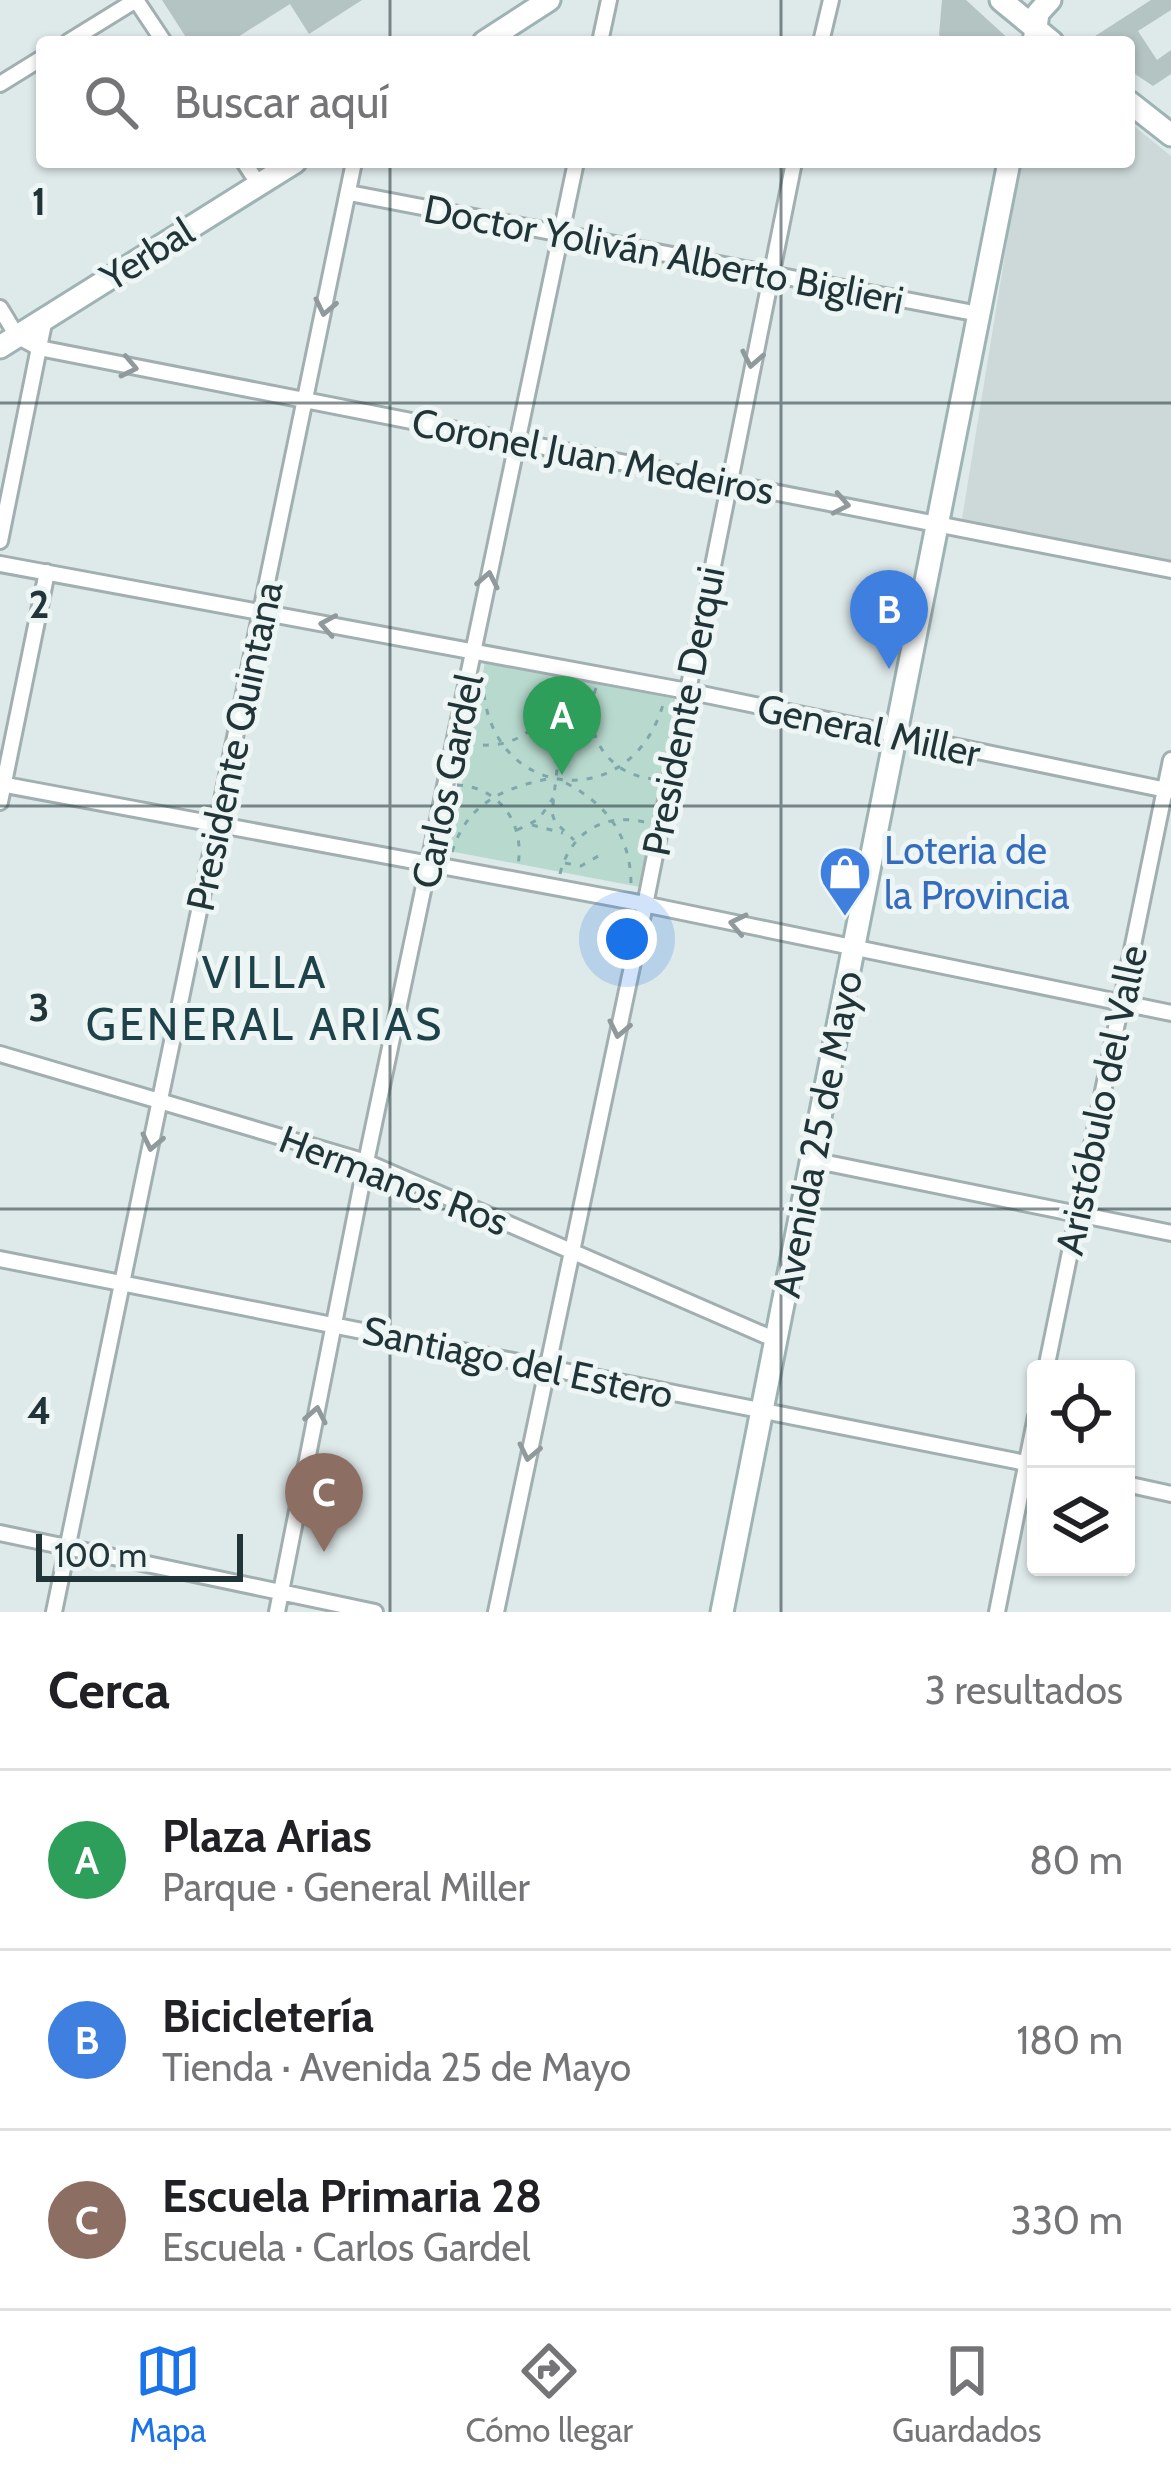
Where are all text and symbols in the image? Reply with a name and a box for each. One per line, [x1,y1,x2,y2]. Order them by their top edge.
search box [36,36,1135,168]
icon: search [78,69,144,135]
text: Buscar aquí [174,75,389,129]
text: 1 [32,177,46,225]
street label: Doctor Yoliván Alberto Biglieri [420,184,908,324]
street label: Yerbal [91,207,202,302]
one-way arrow [313,297,339,317]
one-way arrow [740,348,766,368]
one-way arrow [118,353,138,379]
street label: Coronel Juan Medeiros [408,397,778,515]
one-way arrow [831,490,851,516]
street label: Presidente Derqui [631,562,735,860]
pin: B [850,570,928,669]
one-way arrow [474,571,500,591]
street label: Presidente Quintana [176,577,292,915]
text: 2 [29,580,49,628]
one-way arrow [319,613,339,639]
street label: Carlos Gardel [401,669,493,893]
pin: A [523,676,601,775]
street label: General Miller [753,683,985,777]
place label: Loteria de la Provincia [884,826,1070,919]
shop icon: Loteria de la Provincia [817,844,873,918]
your location [597,909,657,969]
one-way arrow [729,912,749,938]
street label: Aristóbulo del Valle [1045,941,1157,1259]
district label: VILLA GENERAL ARIAS [86,945,444,1051]
street label: Avenida 25 de Mayo [762,967,872,1301]
text: 3 [28,983,50,1031]
one-way arrow [607,1019,632,1039]
street label: Hermanos Ros [273,1114,515,1246]
one-way arrow [141,1131,166,1151]
street label: Santiago del Estero [358,1306,678,1418]
map controls [1027,1360,1135,1576]
button: locate [1027,1360,1135,1468]
text: 4 [27,1386,51,1434]
one-way arrow [302,1405,328,1425]
one-way arrow [517,1442,543,1462]
pin: C [285,1453,363,1552]
button: layers [1027,1468,1135,1576]
scale bar [36,1528,243,1581]
text: 100 m [54,1535,147,1575]
text: Cerca [48,1659,170,1721]
text: 3 resultados [925,1666,1123,1714]
text: Plaza Arias [162,1809,372,1863]
text: A [75,1836,99,1884]
text: 80 m [1029,1836,1123,1884]
text: Parque · General Miller [162,1863,530,1911]
text: Bicicletería [162,1989,374,2043]
text: B [75,2016,99,2064]
text: 180 m [1016,2016,1123,2064]
text: Tienda · Avenida 25 de Mayo [162,2043,631,2091]
text: Escuela Primaria 28 [162,2169,542,2223]
text: C [75,2196,99,2244]
text: 330 m [1011,2196,1123,2244]
text: Escuela · Carlos Gardel [162,2223,530,2271]
tab: Mapa [130,2338,206,2450]
tab: Cómo llegar [465,2338,633,2450]
tab: Guardados [892,2338,1041,2450]

